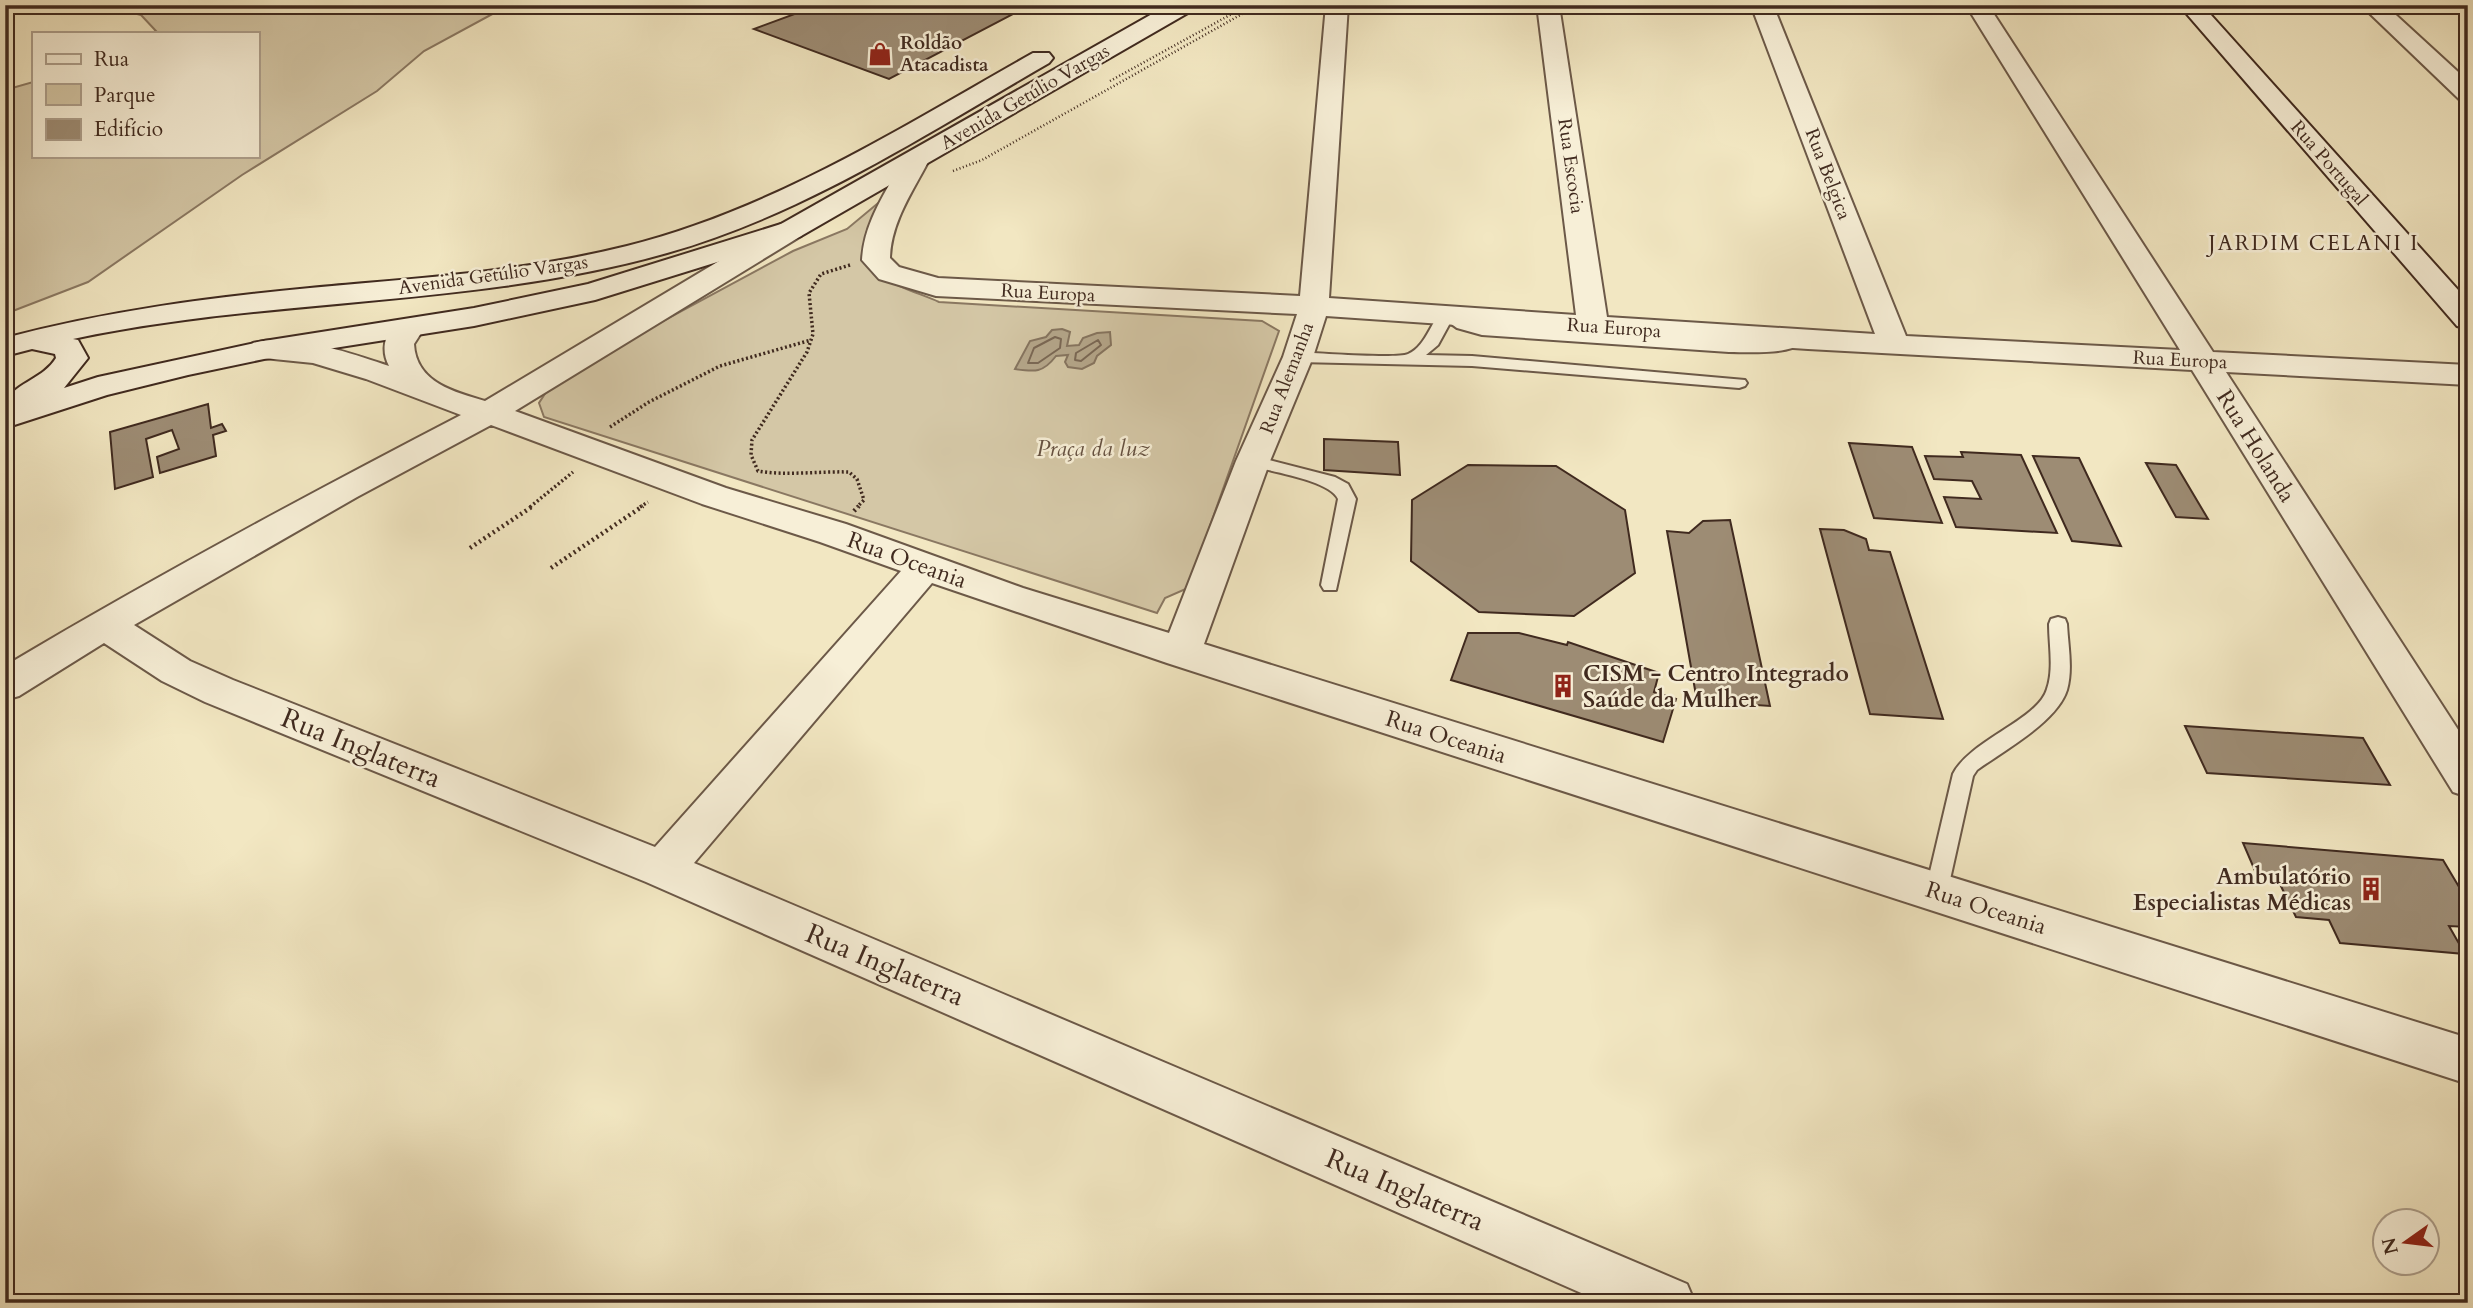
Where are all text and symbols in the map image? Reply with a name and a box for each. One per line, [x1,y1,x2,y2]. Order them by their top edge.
place label: Roldão Atacadista [900,30,989,78]
legend [32,32,259,158]
street label: Avenida Getúlio Vargas [936,38,1114,156]
shop icon: Roldão Atacadista [866,40,894,68]
text: Rua [94,45,129,74]
text: Parque [94,81,155,110]
text: Edifício [94,115,163,144]
street label: Rua Portugal [2285,115,2374,211]
street label: Rua Escocia [1551,117,1591,215]
street label: Rua Belgica [1799,124,1857,224]
district label: JARDIM CELANI I [2206,229,2419,258]
street label: Avenida Getúlio Vargas [396,249,590,301]
street label: Rua Europa [1000,278,1096,308]
street label: Rua Europa [1566,312,1662,344]
street label: Rua Alemanha [1254,318,1320,438]
street label: Rua Europa [2132,345,2228,375]
street label: Rua Holanda [2209,384,2303,508]
park label: Praça da luz [1036,433,1150,464]
street label: Rua Oceania [843,524,971,596]
place label: CISM - Centro Integrado Saúde da Mulher [1583,658,1849,715]
building icon: CISM - Centro Integrado Saúde da Mulher [1549,672,1577,700]
street label: Rua Inglaterra [276,699,446,797]
street label: Rua Oceania [1382,703,1510,771]
place label: Ambulatório Especialistas Médicas [2133,861,2351,918]
street label: Rua Oceania [1922,874,2050,942]
building icon: Ambulatório Especialistas Médicas [2357,875,2385,903]
street label: Rua Inglaterra [800,915,970,1015]
street label: Rua Inglaterra [1320,1140,1490,1240]
north arrow [2372,1206,2442,1276]
text: N [2376,1234,2405,1257]

